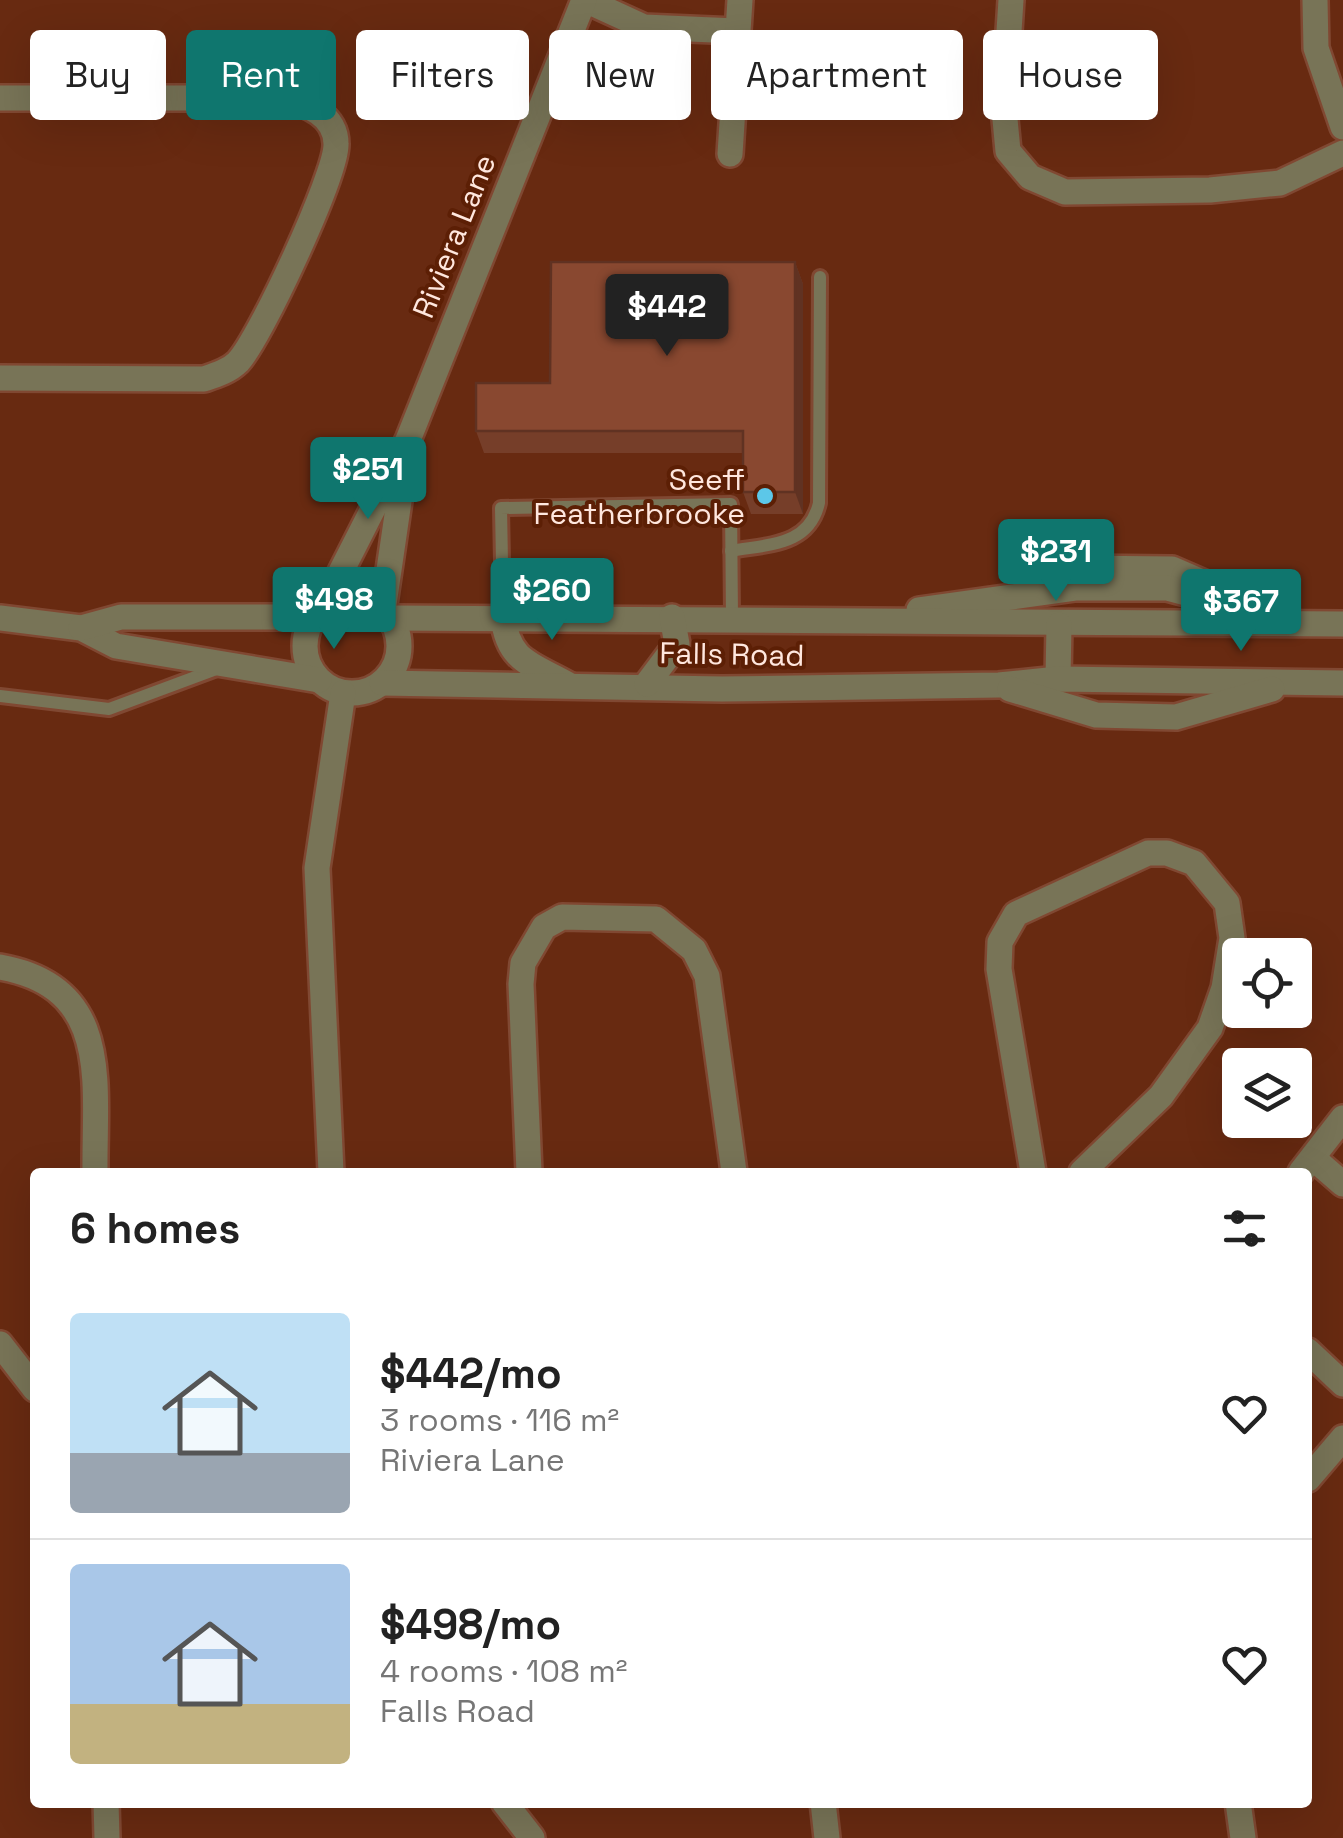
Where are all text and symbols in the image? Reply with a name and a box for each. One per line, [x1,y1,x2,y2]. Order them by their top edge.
chip: Buy [30,30,166,120]
chip: Rent [186,30,336,120]
chip: Filters [356,30,529,120]
chip: New [549,30,691,120]
chip: Apartment [711,30,963,120]
chip: House [983,30,1158,120]
street label: Riviera Lane [403,148,505,324]
pin: $442 [608,274,726,359]
text: $442 [627,286,707,326]
pin: $251 [309,437,427,522]
text: $251 [332,449,404,489]
place label: Seeff Featherbrooke [533,460,745,533]
marker: Seeff Featherbrooke [754,485,776,507]
pin: $231 [997,519,1115,604]
text: $231 [1020,531,1092,571]
pin: $260 [493,558,611,643]
pin: $498 [275,567,393,652]
pin: $367 [1182,569,1300,654]
text: $260 [513,570,591,610]
text: $498 [295,579,373,619]
text: $367 [1203,581,1279,621]
street label: Falls Road [659,633,805,675]
map controls [1222,938,1312,1138]
button: locate [1222,938,1312,1028]
button: layers [1222,1048,1312,1138]
icon: filters [1217,1201,1272,1256]
text: 6 homes [70,1202,240,1255]
text: $442/mo [380,1347,562,1400]
icon: home [150,1353,270,1473]
icon: heart [1217,1386,1272,1441]
text: 3 rooms · 116 m² [380,1400,619,1440]
text: Riviera Lane [380,1440,565,1480]
text: $498/mo [380,1598,561,1651]
icon: home [150,1604,270,1724]
icon: heart [1217,1637,1272,1692]
text: 4 rooms · 108 m² [380,1651,627,1691]
text: Falls Road [380,1691,535,1731]

